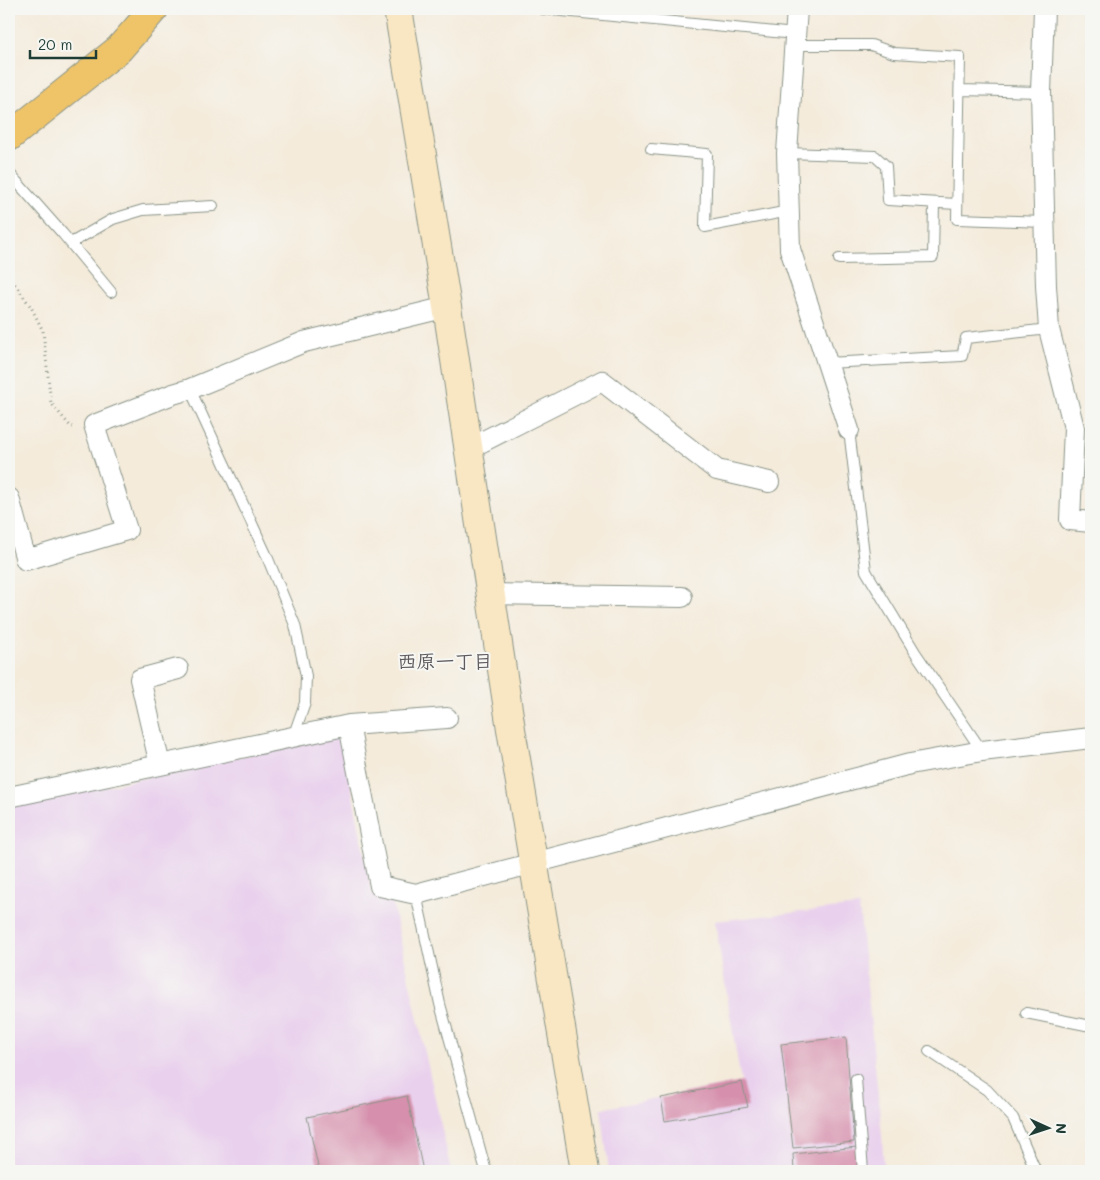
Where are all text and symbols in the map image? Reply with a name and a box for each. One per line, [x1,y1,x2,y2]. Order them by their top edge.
scale bar [30,28,96,60]
text: 20 m [38,34,72,54]
district label: 西原一丁目 [397,648,493,673]
north arrow [1022,1102,1072,1152]
text: N [1052,1123,1071,1135]

